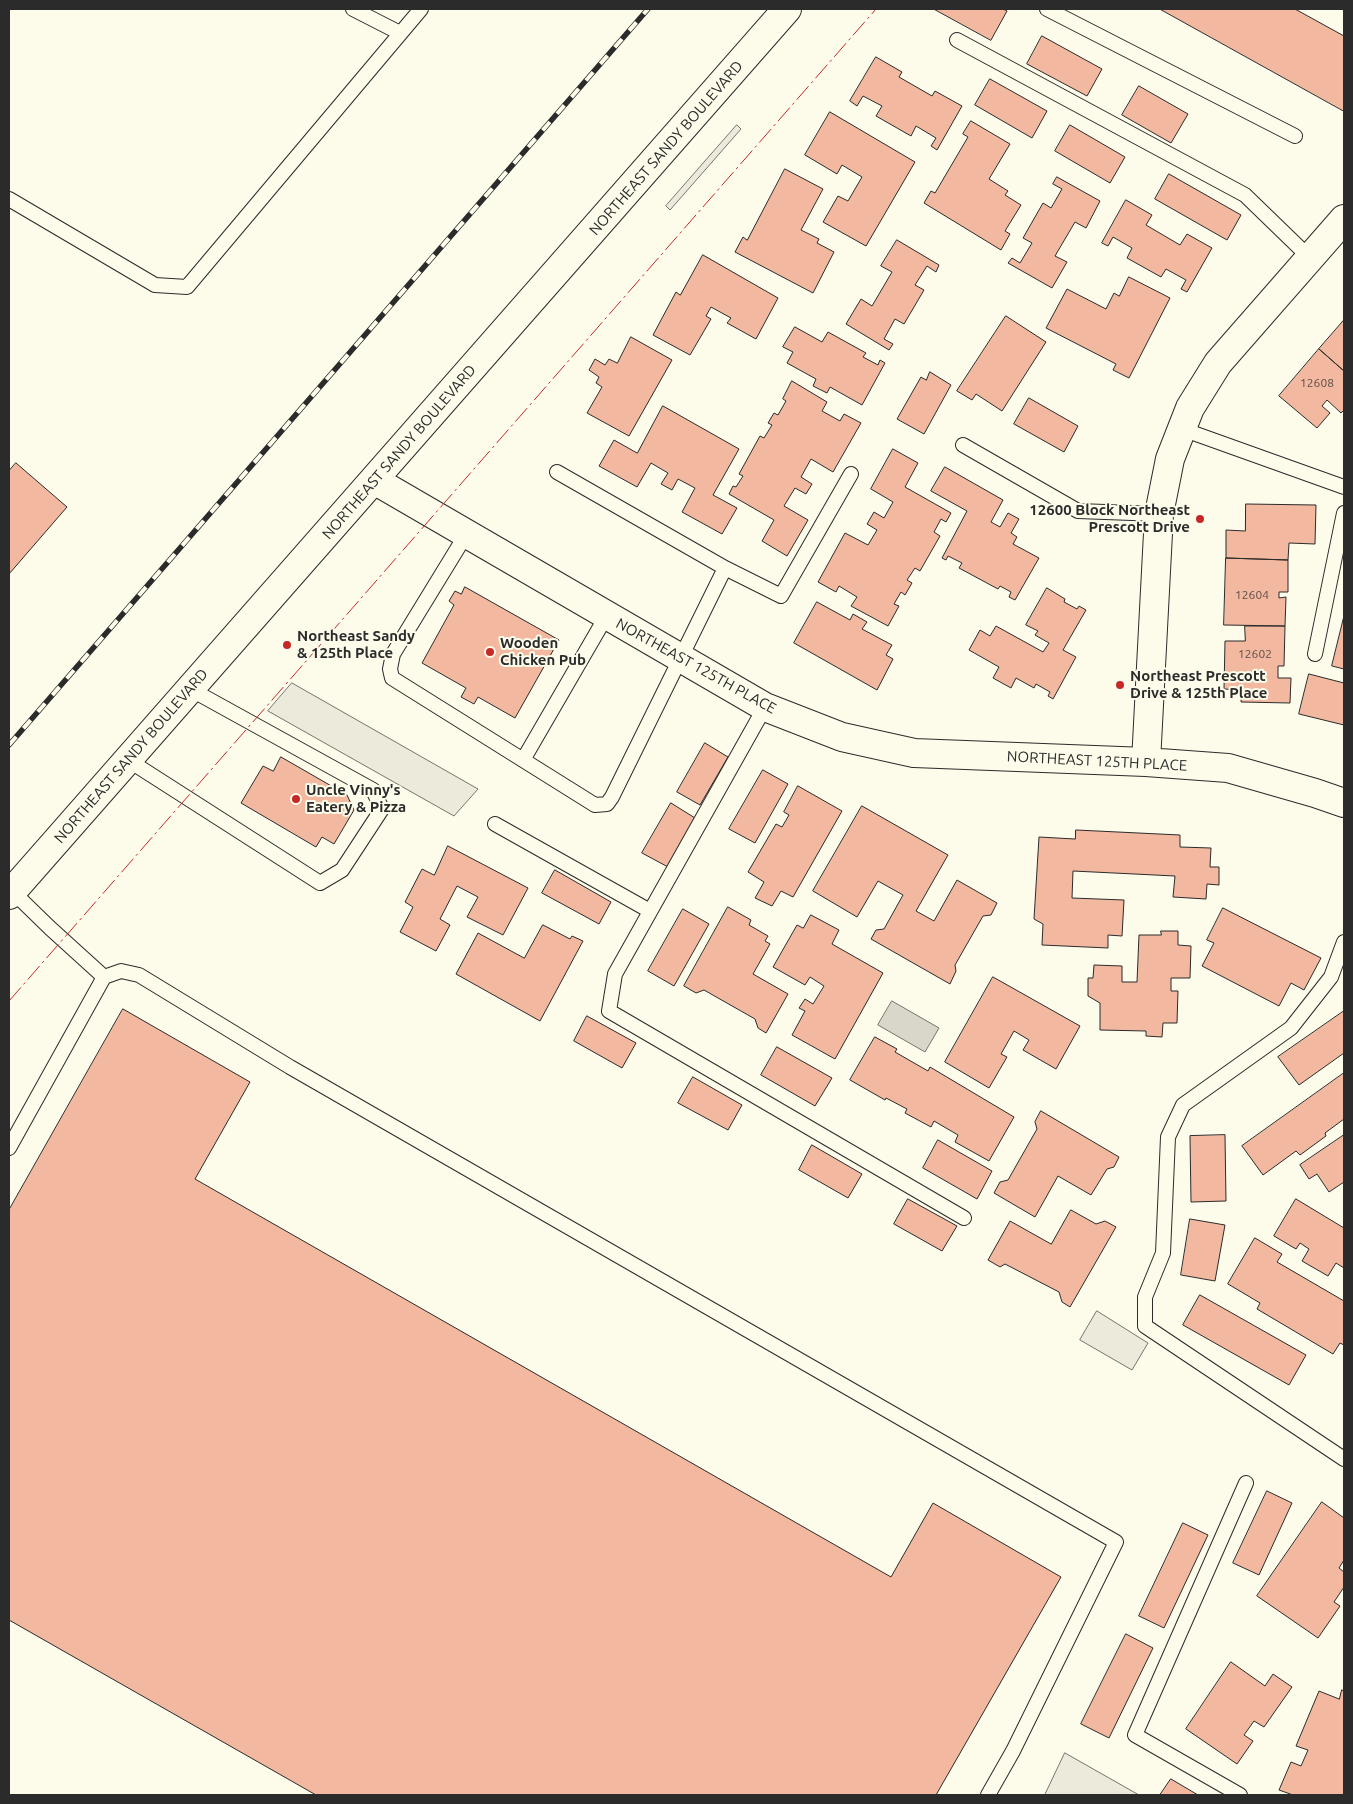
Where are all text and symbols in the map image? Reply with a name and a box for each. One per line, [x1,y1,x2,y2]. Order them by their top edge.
street label: NORTHEAST SANDY BOULEVARD [585,57,747,239]
street label: NORTHEAST SANDY BOULEVARD [318,361,480,543]
house number: 12608 [1300,376,1334,390]
place label: 12600 Block Northeast Prescott Drive [1029,501,1190,536]
marker: 12600 Block Northeast Prescott Drive [1194,513,1206,525]
house number: 12604 [1235,588,1269,602]
street label: NORTHEAST 125TH PLACE [613,614,779,718]
place label: Northeast Sandy & 125th Place [297,627,415,662]
place label: Wooden Chicken Pub [500,634,586,669]
marker: Northeast Sandy & 125th Place [281,639,293,651]
marker: Wooden Chicken Pub [484,646,496,658]
house number: 12602 [1238,647,1272,661]
street label: NORTHEAST SANDY BOULEVARD [50,665,212,847]
place label: Northeast Prescott Drive & 125th Place [1130,667,1267,702]
marker: Northeast Prescott Drive & 125th Place [1114,679,1126,691]
street label: NORTHEAST 125TH PLACE [1006,747,1188,775]
place label: Uncle Vinny's Eatery & Pizza [306,781,406,816]
marker: Uncle Vinny's Eatery & Pizza [290,793,302,805]

